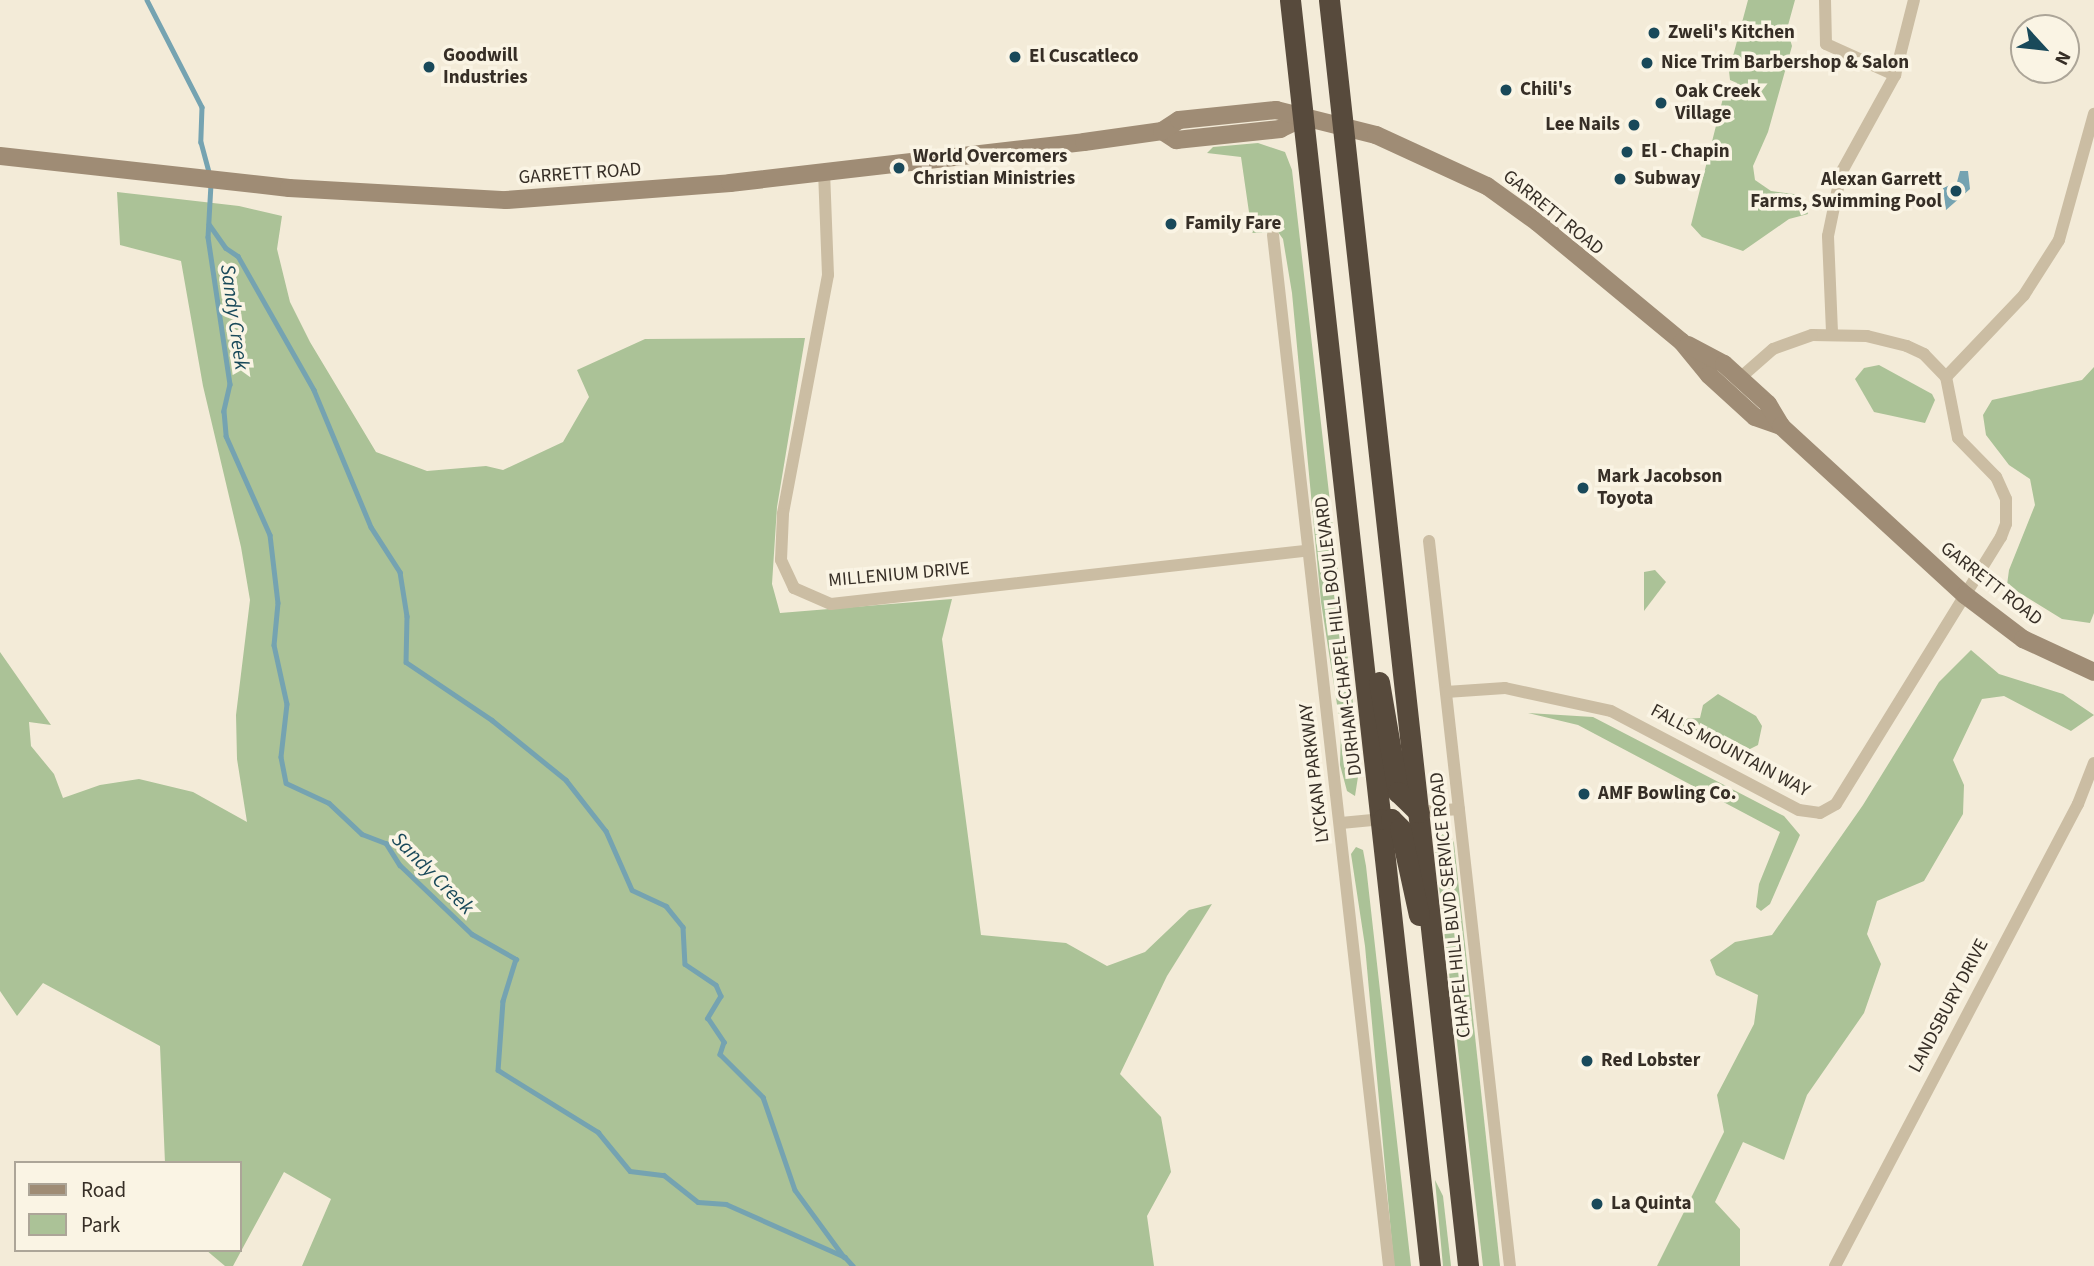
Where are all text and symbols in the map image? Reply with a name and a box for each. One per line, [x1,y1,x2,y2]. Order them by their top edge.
north arrow [2010,14,2080,84]
place label: Zweli's Kitchen [1668,22,1795,44]
marker: Zweli's Kitchen [1646,25,1662,41]
place label: Goodwill Industries [443,45,528,89]
place label: El Cuscatleco [1029,46,1139,68]
text: N [2047,46,2077,70]
marker: El Cuscatleco [1007,49,1023,65]
place label: Nice Trim Barbershop & Salon [1661,52,1909,74]
marker: Nice Trim Barbershop & Salon [1639,55,1655,71]
marker: Goodwill Industries [421,59,437,75]
place label: Chili's [1520,79,1572,101]
place label: Oak Creek Village [1675,81,1761,125]
marker: Chili's [1498,82,1514,98]
marker: Oak Creek Village [1653,95,1669,111]
place label: Lee Nails [1545,114,1620,136]
marker: Lee Nails [1626,117,1642,133]
place label: El - Chapin [1641,141,1730,163]
marker: El - Chapin [1619,144,1635,160]
place label: World Overcomers Christian Ministries [913,146,1075,190]
street label: GARRETT ROAD [518,158,642,190]
marker: World Overcomers Christian Ministries [891,160,907,176]
street label: GARRETT ROAD [1498,165,1608,261]
place label: Subway [1634,168,1701,190]
place label: Alexan Garrett Farms, Swimming Pool [1750,169,1942,213]
marker: Subway [1612,171,1628,187]
marker: Alexan Garrett Farms, Swimming Pool [1948,183,1964,199]
place label: Family Fare [1185,213,1281,235]
marker: Family Fare [1163,216,1179,232]
water label: Sandy Creek [215,263,255,371]
place label: Mark Jacobson Toyota [1597,466,1722,510]
marker: Mark Jacobson Toyota [1575,480,1591,496]
street label: DURHAM-CHAPEL HILL BOULEVARD [1311,495,1367,777]
street label: GARRETT ROAD [1936,537,2046,631]
street label: MILLENIUM DRIVE [827,557,971,593]
street label: FALLS MOUNTAIN WAY [1647,699,1813,803]
street label: LYCKAN PARKWAY [1295,702,1335,844]
street label: CHAPEL HILL BLVD SERVICE ROAD [1426,771,1476,1039]
place label: AMF Bowling Co. [1598,783,1736,805]
marker: AMF Bowling Co. [1576,786,1592,802]
water label: Sandy Creek [386,826,480,920]
street label: LANDSBURY DRIVE [1904,935,1994,1077]
place label: Red Lobster [1601,1050,1700,1072]
marker: Red Lobster [1579,1053,1595,1069]
legend [14,1161,242,1252]
text: Road [81,1175,126,1205]
place label: La Quinta [1611,1193,1691,1215]
marker: La Quinta [1589,1196,1605,1212]
text: Park [81,1210,120,1240]

